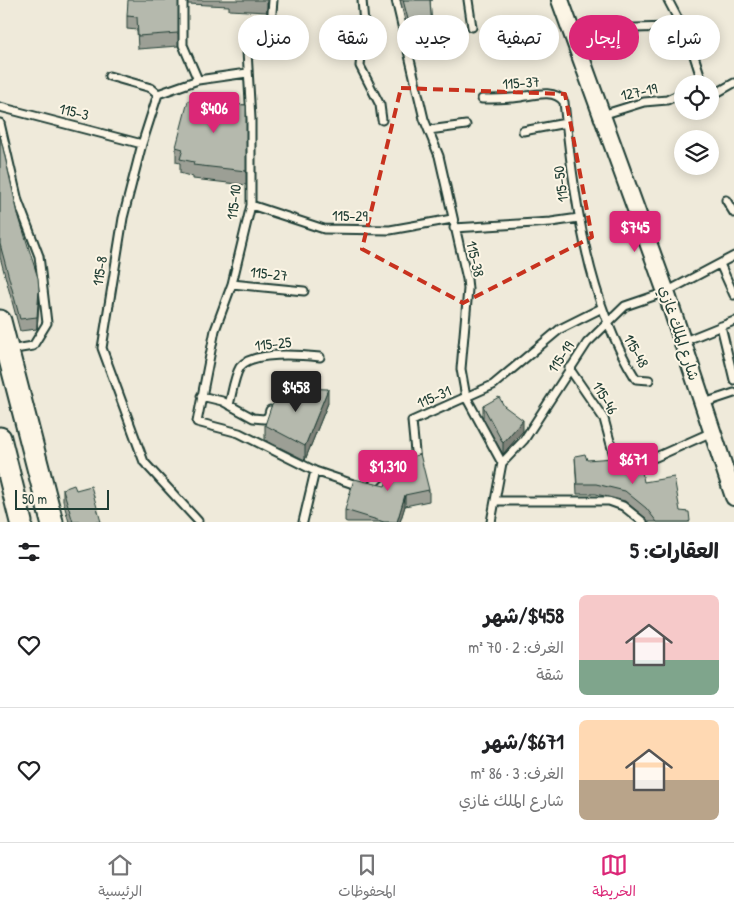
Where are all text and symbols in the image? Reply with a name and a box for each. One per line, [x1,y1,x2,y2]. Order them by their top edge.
chip: منزل [238,15,309,60]
chip: شقة [319,15,387,60]
chip: جديد [397,15,469,60]
chip: تصفية [479,15,559,60]
chip: إيجار [569,15,639,60]
chip: شراء [649,15,720,60]
street label: 115-37 [502,71,540,94]
map controls [674,75,719,175]
button: locate [674,75,719,120]
street label: 127-19 [619,77,660,106]
pin: $406 [184,92,244,134]
text: $406 [200,97,228,119]
street label: 115-3 [57,98,91,125]
button: layers [674,130,719,175]
street label: 115-50 [548,164,573,203]
street label: 115-10 [221,183,246,221]
street label: 115-29 [332,205,369,226]
pin: $745 [605,210,665,253]
text: $745 [621,216,649,238]
street label: 115-38 [461,239,490,279]
street label: 115-8 [87,255,112,287]
street label: 115-27 [249,261,289,286]
street label: شارع الملك غازي [653,283,705,383]
street label: 115-48 [619,330,654,371]
street label: 115-25 [254,331,293,356]
street label: 115-19 [542,336,579,377]
pin: $458 [266,370,326,413]
text: $458 [282,376,310,398]
street label: 115-46 [587,377,623,418]
street label: 115-31 [413,380,454,413]
pin: $671 [603,442,663,485]
text: $671 [619,448,647,470]
pin: $1,310 [347,450,429,492]
text: $1,310 [369,455,407,477]
scale bar [15,487,109,510]
text: 50 m [22,489,47,508]
text: العقارات: 5 [630,536,719,565]
icon: filters [15,538,43,566]
text: $458/شهر [484,601,564,630]
icon: home [619,615,679,675]
icon: heart [15,631,43,659]
text: الغرف: 2 · 70 m² [468,636,564,658]
text: شقة [536,663,564,685]
text: $671/شهر [483,727,564,756]
icon: home [619,740,679,800]
icon: heart [15,756,43,784]
text: الغرف: 3 · 86 m² [470,762,564,784]
text: شارع الملك غازي [459,789,564,811]
tab: الرئيسية [98,851,142,904]
tab: المحفوظات [338,851,396,904]
tab: الخريطة [592,851,636,904]

